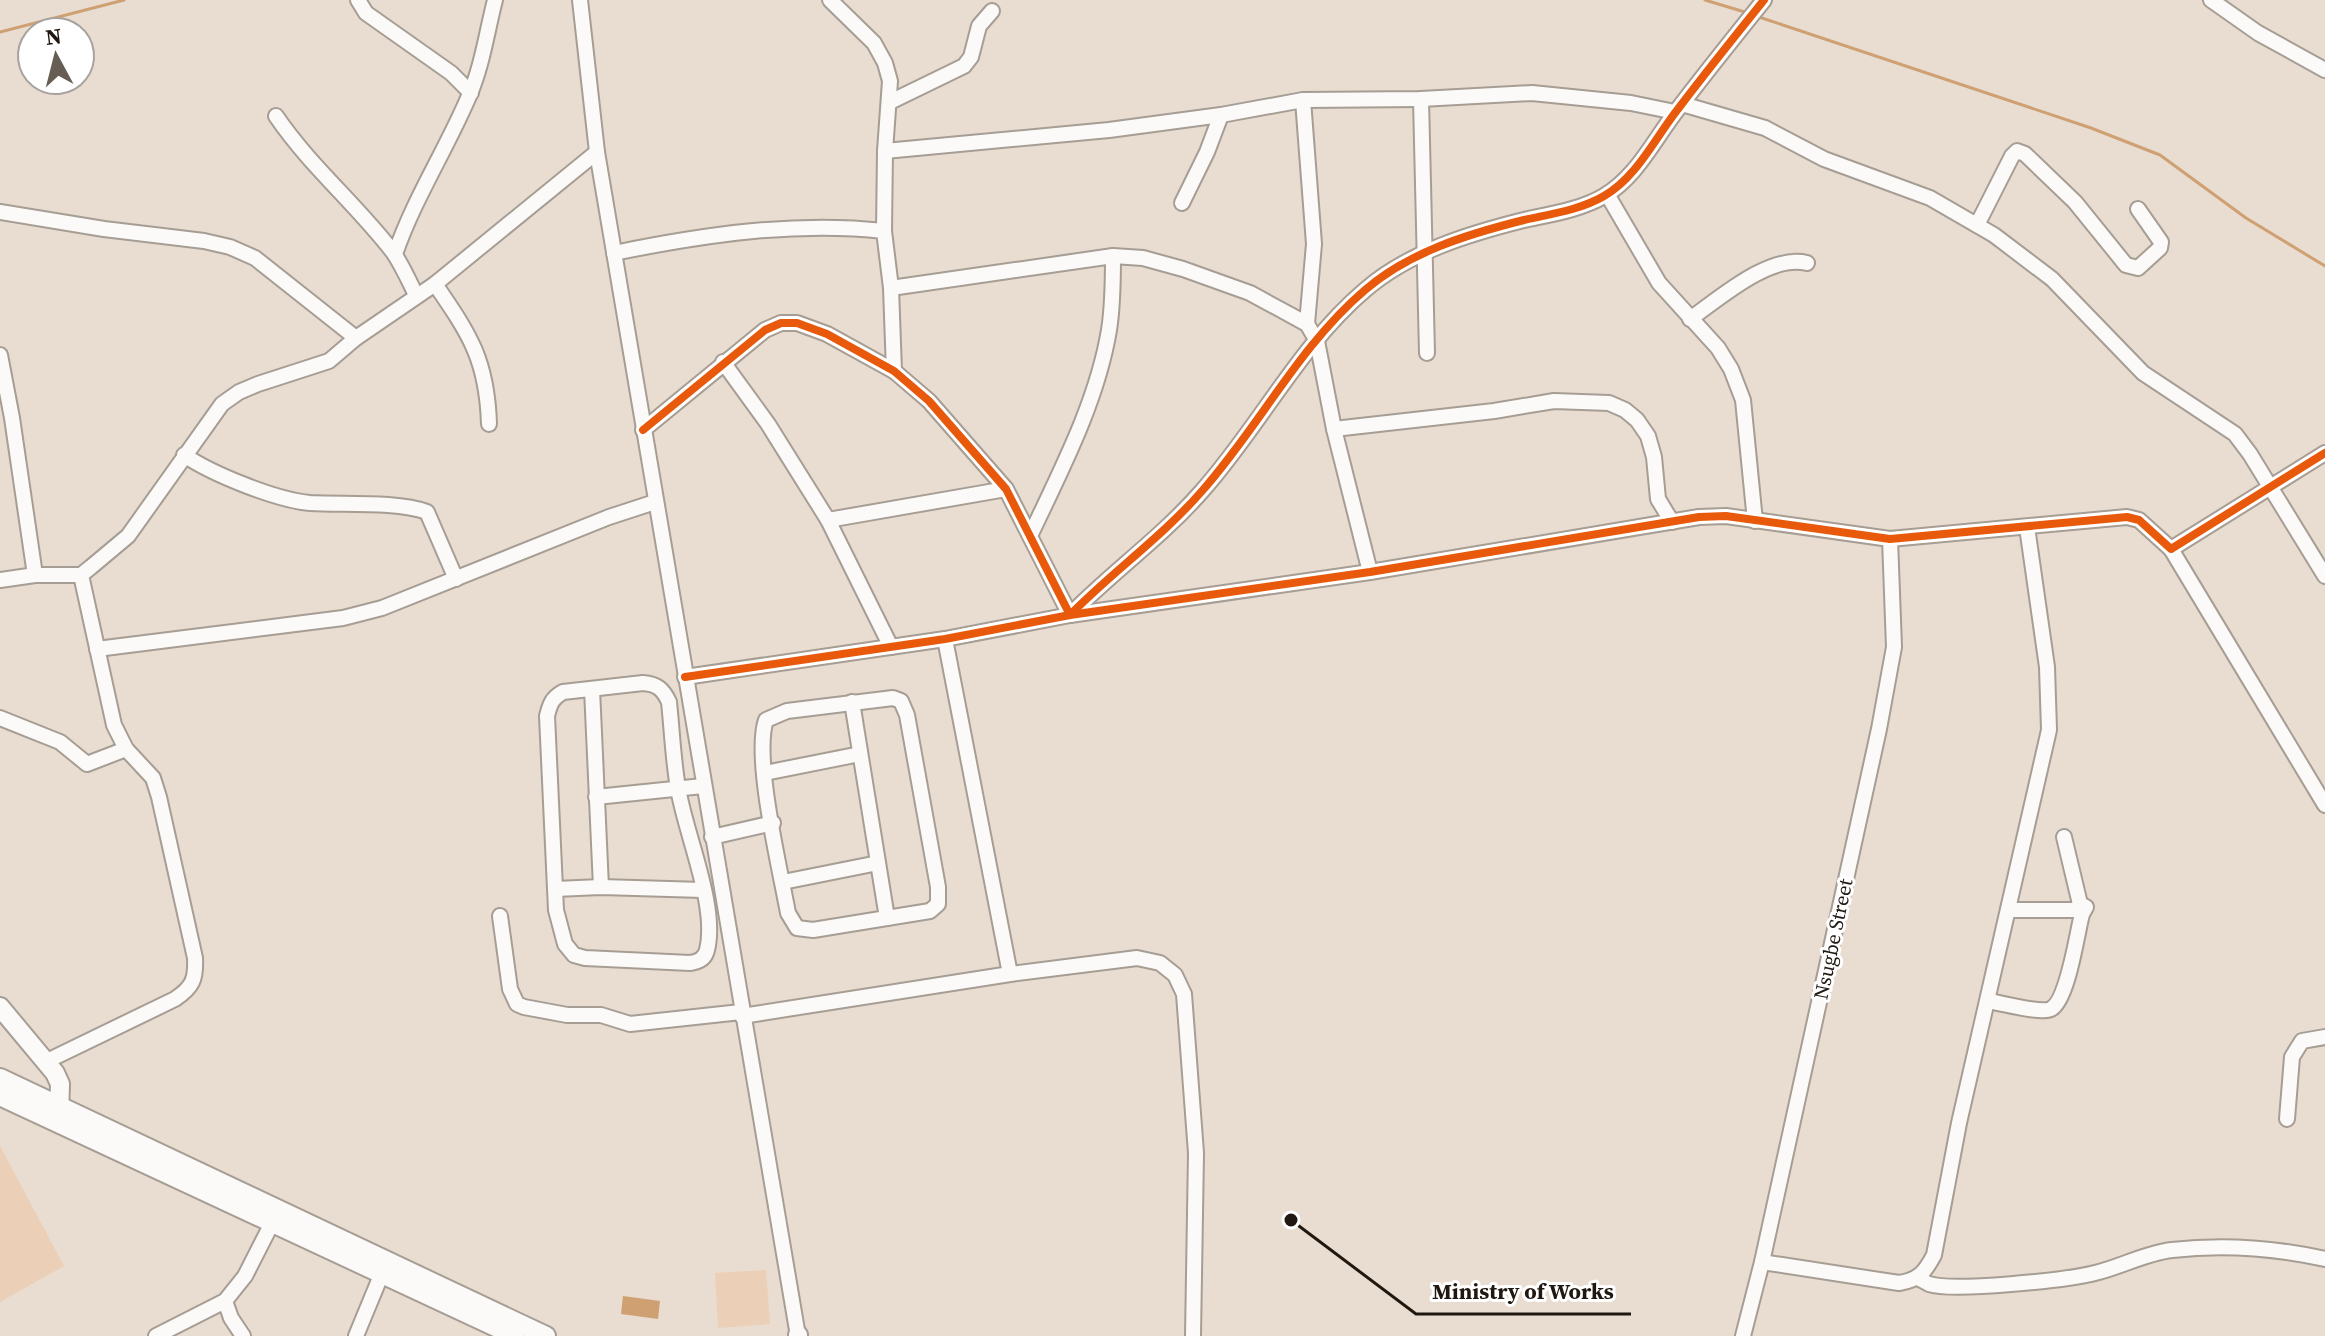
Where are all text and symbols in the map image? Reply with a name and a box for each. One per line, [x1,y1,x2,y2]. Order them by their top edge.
north arrow [16,16,96,96]
text: N [44,20,63,52]
street label: Nsugbe Street [1807,876,1860,1002]
callout: Ministry of Works [1416,1268,1631,1314]
text: Ministry of Works [1432,1276,1614,1306]

